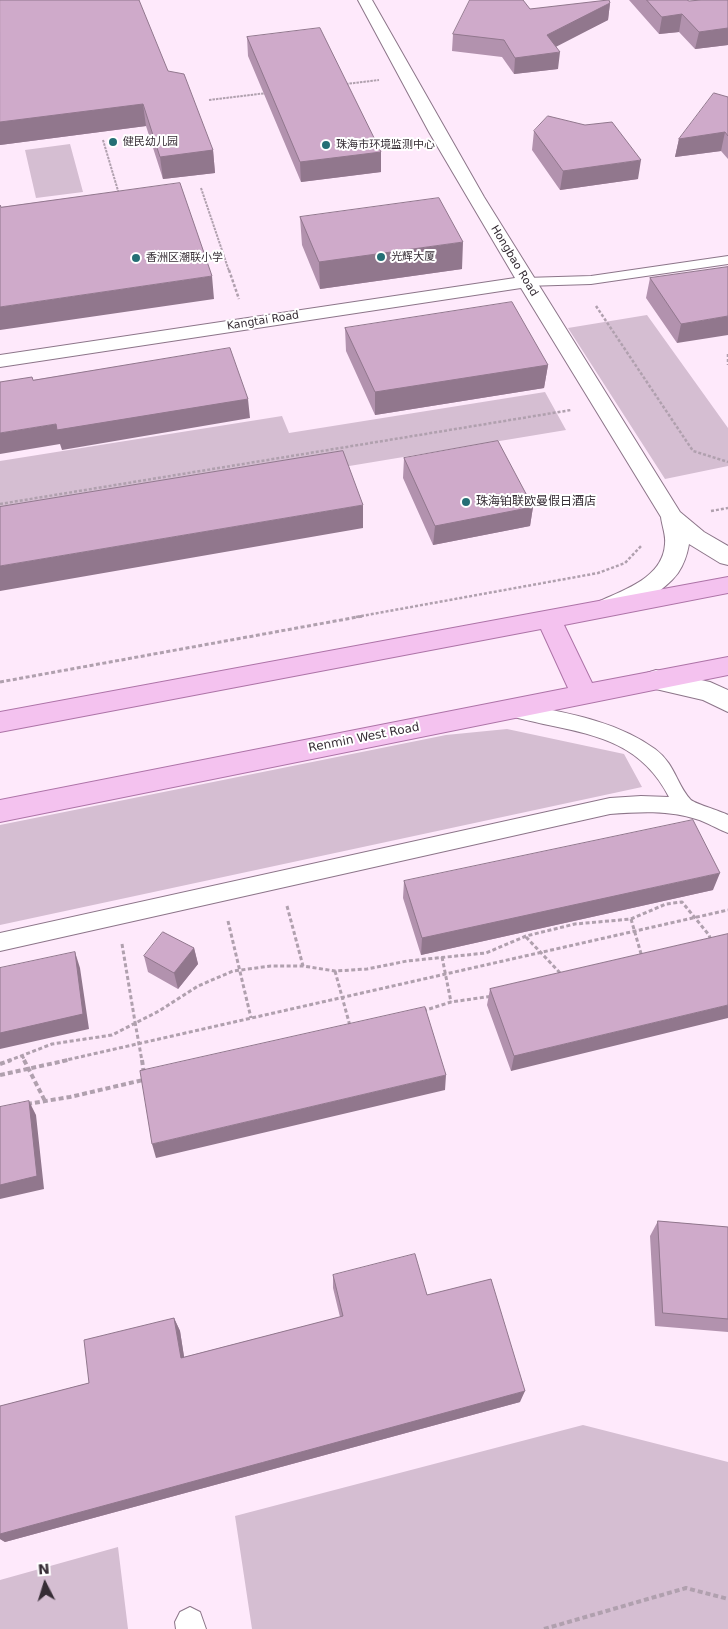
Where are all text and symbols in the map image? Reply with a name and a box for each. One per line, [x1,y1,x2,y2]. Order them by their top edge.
place label: 健民幼儿园 [123,135,178,149]
marker: 健民幼儿园 [107,136,119,148]
place label: 珠海市环境监测中心 [336,138,435,152]
marker: 珠海市环境监测中心 [320,139,332,151]
street label: Hongbao Road [488,223,540,299]
place label: 光辉大厦 [391,250,435,264]
place label: 香洲区潮联小学 [146,251,223,265]
marker: 光辉大厦 [375,251,387,263]
marker: 香洲区潮联小学 [130,252,142,264]
street label: Kangtai Road [226,309,300,333]
place label: 珠海铂联欧曼假日酒店 [476,495,596,509]
marker: 珠海铂联欧曼假日酒店 [460,496,472,508]
street label: Renmin West Road [307,720,421,756]
north arrow [20,1559,70,1609]
text: N [37,1561,50,1578]

